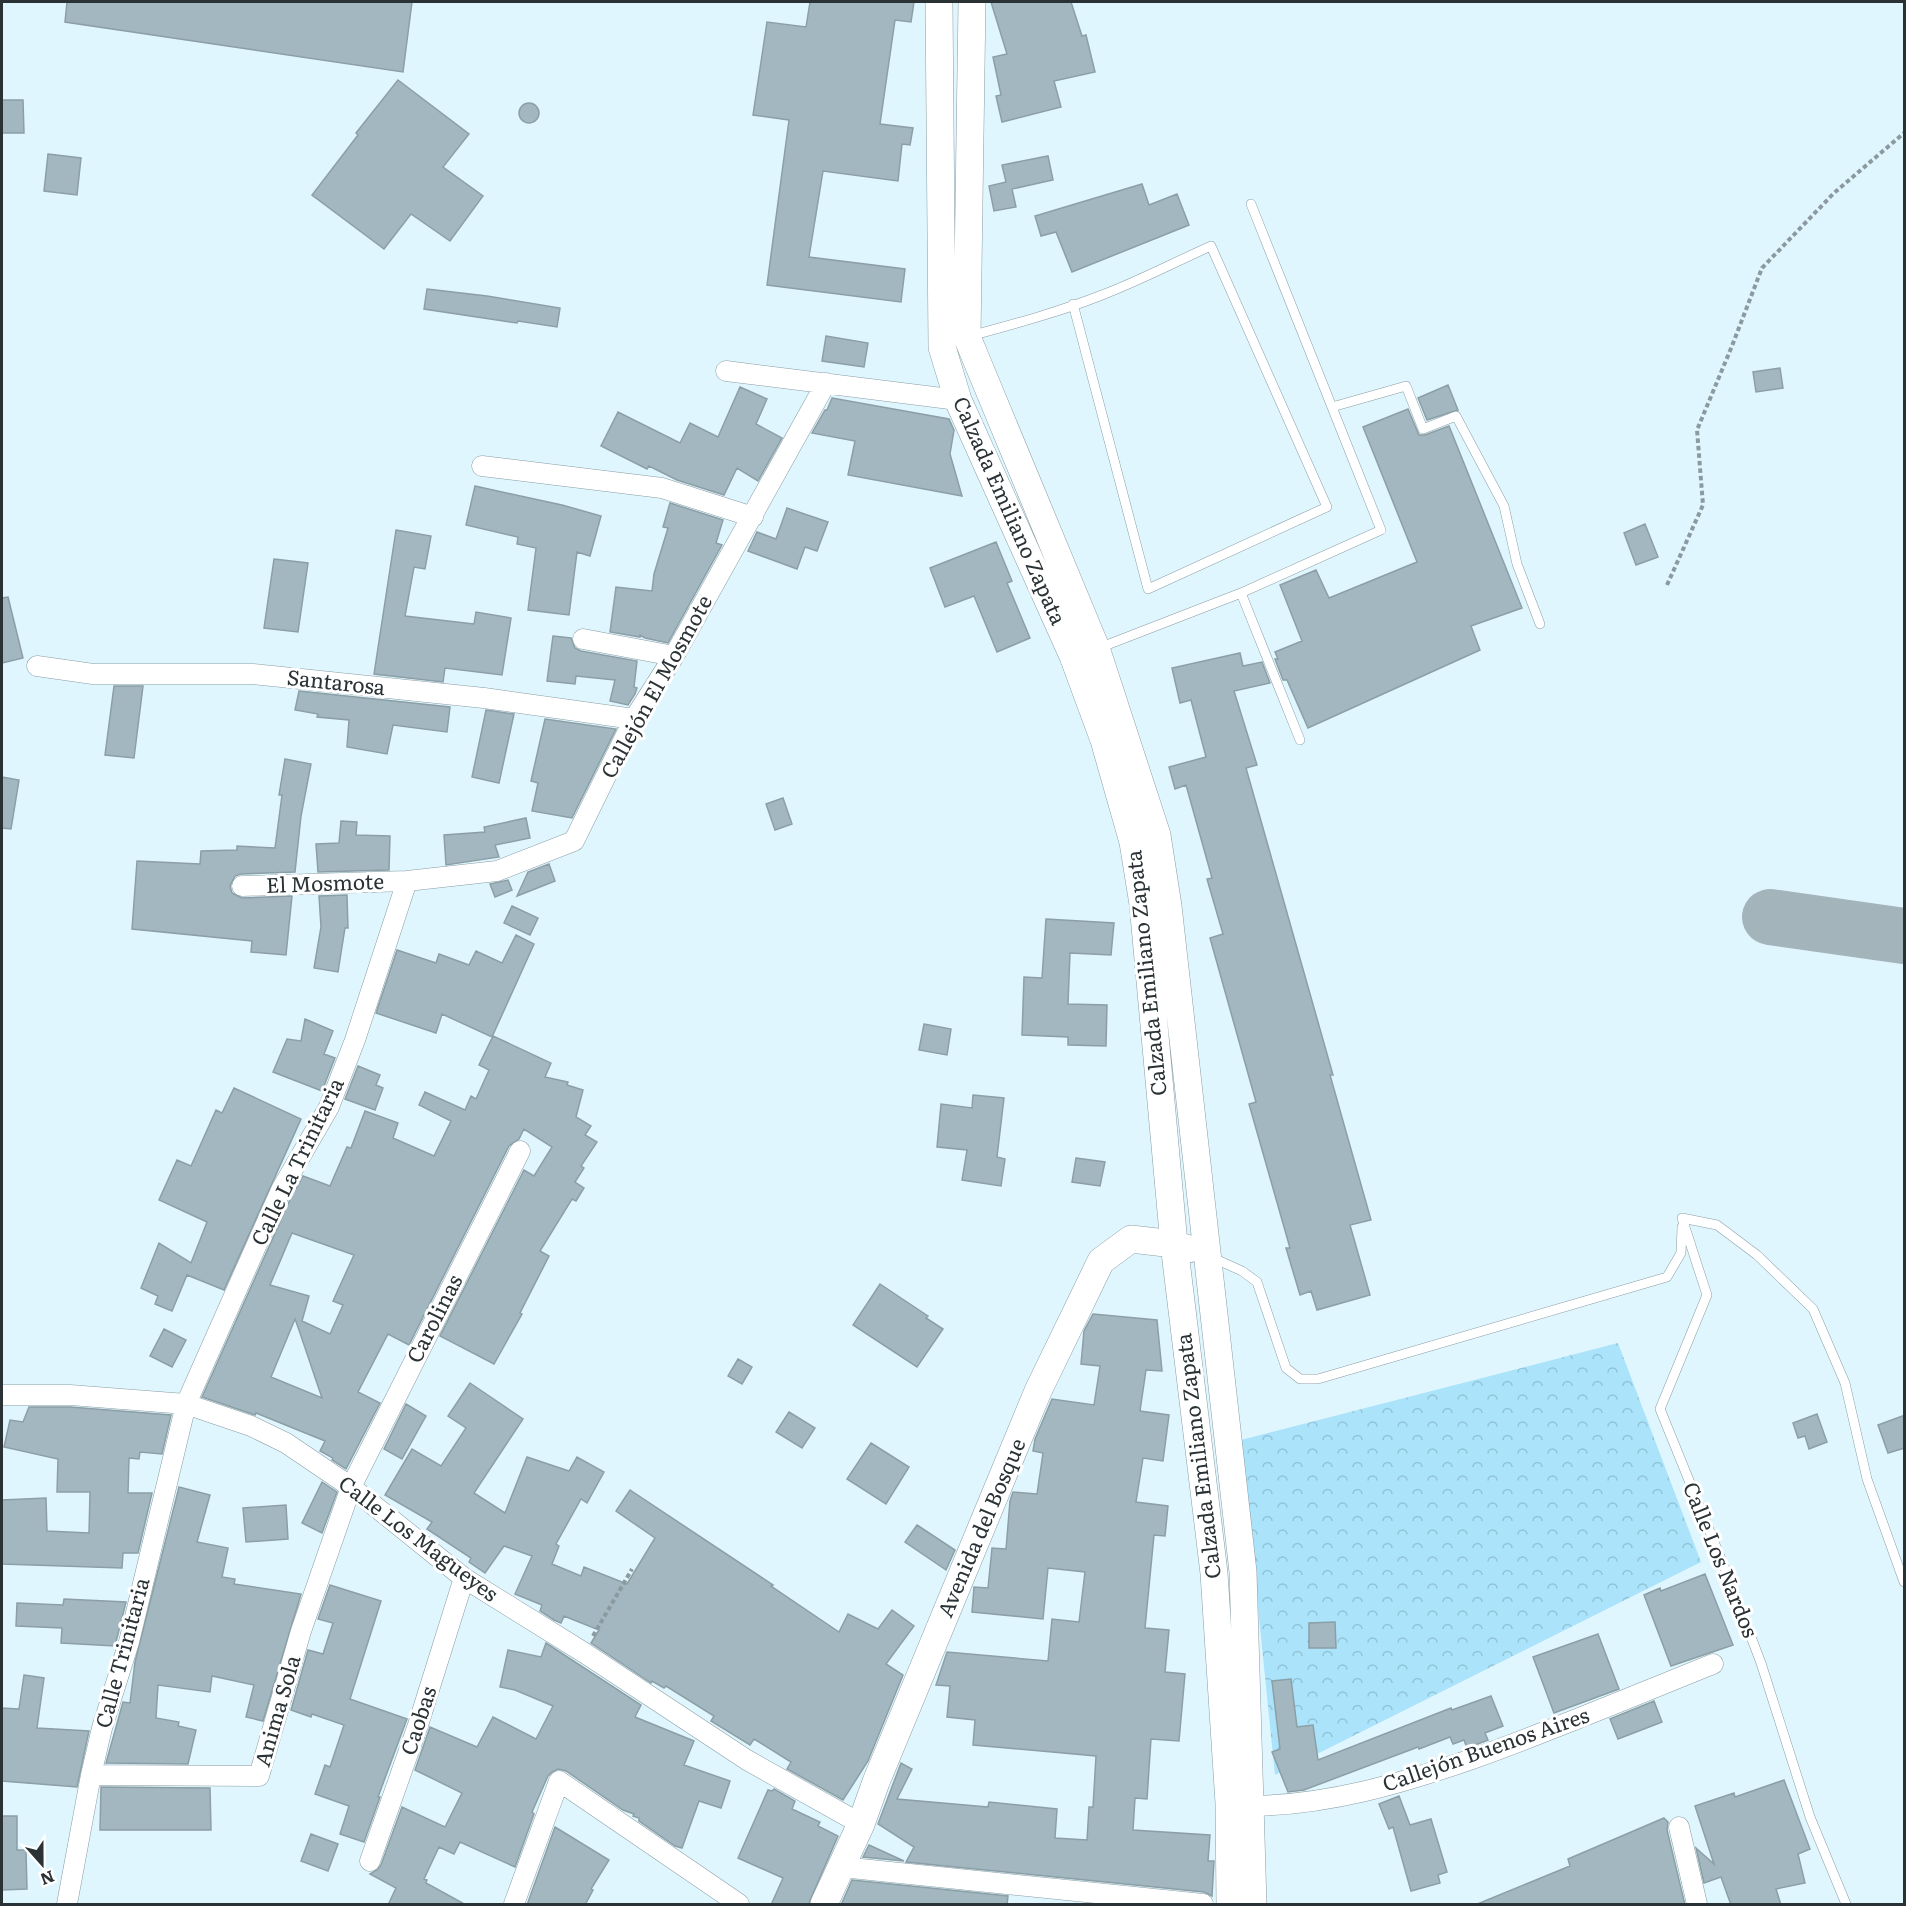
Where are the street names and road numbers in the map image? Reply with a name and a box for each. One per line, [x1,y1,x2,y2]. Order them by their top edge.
street label: Calzada Emiliano Zapata [947,391,1076,630]
street label: Callejón El Mosmote [591,588,718,783]
street label: Santarosa [286,660,388,701]
street label: Calzada Emiliano Zapata [1116,848,1173,1098]
street label: El Mosmote [265,864,385,899]
street label: Calle La Trinitaria [242,1071,350,1250]
street label: Carolinas [397,1268,468,1368]
street label: Calzada Emiliano Zapata [1166,1331,1227,1581]
street label: Avenida del Bosque [928,1433,1031,1621]
street label: Calle Los Magueyes [333,1467,506,1607]
street label: Calle Los Nardos [1677,1477,1768,1641]
street label: Calle Trinitaria [86,1573,156,1731]
street label: Anima Sola [245,1650,306,1770]
street label: Caobas [391,1682,442,1759]
street label: Callejón Buenos Aires [1378,1698,1593,1798]

